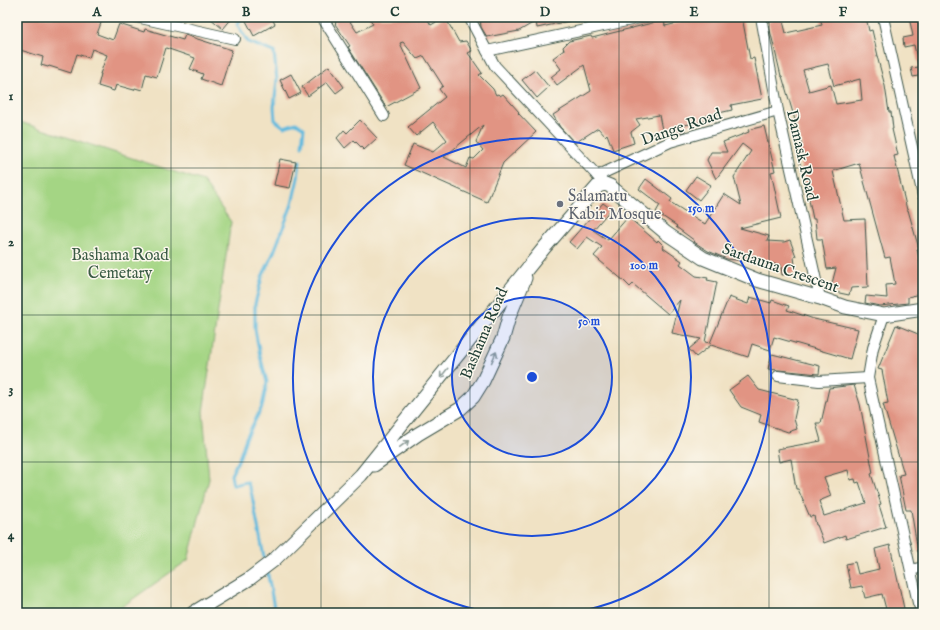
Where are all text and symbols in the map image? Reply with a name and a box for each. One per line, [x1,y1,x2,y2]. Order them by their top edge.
text: A [92,4,103,21]
text: B [242,4,251,21]
text: C [390,4,400,21]
text: D [540,4,551,21]
text: E [689,4,699,21]
text: F [839,4,848,21]
text: 1 [9,88,14,105]
street label: Dange Road [639,105,725,151]
street label: Damask Road [781,108,821,203]
place label: Salamatu Kabir Mosque [568,187,661,225]
marker: Salamatu Kabir Mosque [555,199,565,209]
text: 150 m [688,201,715,216]
text: 2 [8,234,14,251]
street label: Sardauna Crescent [719,240,842,298]
park label: Bashama Road Cemetary [71,246,169,284]
text: 100 m [630,258,659,273]
street label: Bashama Road [457,285,513,383]
text: 50 m [578,314,601,329]
one-way arrow [491,351,498,363]
one-way arrow [440,367,449,378]
centre of rings [525,370,539,384]
text: 3 [9,381,14,398]
one-way arrow [398,440,409,449]
text: 4 [8,527,15,544]

